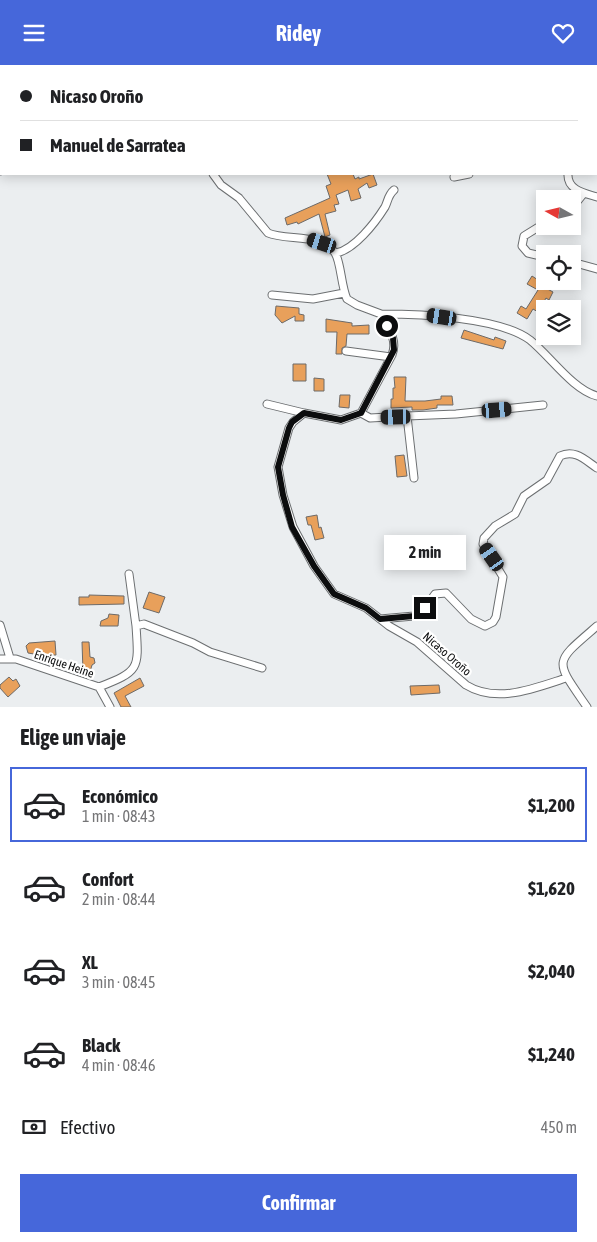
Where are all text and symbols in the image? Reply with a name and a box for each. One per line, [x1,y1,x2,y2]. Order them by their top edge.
icon: menu [20,19,48,47]
icon: heart [549,19,577,47]
text: Ridey [276,20,321,46]
text: Nicaso Oroño [50,85,143,107]
text: Manuel de Sarratea [50,134,186,156]
north arrow [536,190,581,235]
map controls [536,190,581,345]
car [305,231,338,255]
button: locate [536,245,581,290]
button: layers [536,300,581,345]
car [426,307,457,327]
route start [376,315,398,337]
car [481,401,512,419]
car [380,409,411,425]
callout: 2 min [384,535,466,571]
car [477,540,506,574]
text: 2 min [409,543,441,561]
route end [414,597,436,619]
street label: Nicaso Oroño [420,629,474,679]
street label: Enrique Heine [32,647,96,681]
text: Elige un viaje [20,724,126,750]
icon: car [22,782,67,827]
text: Económico [82,785,158,807]
text: $1,200 [528,794,575,816]
text: 1 min · 08:43 [82,807,155,825]
icon: car [22,865,67,910]
text: Confort [82,868,134,890]
text: $1,620 [528,877,575,899]
text: 2 min · 08:44 [82,890,155,908]
icon: car [22,948,67,993]
text: XL [82,951,98,973]
text: $2,040 [528,960,575,982]
text: 3 min · 08:45 [82,973,155,991]
icon: car [22,1031,67,1076]
text: Black [82,1034,120,1056]
text: $1,240 [528,1043,575,1065]
text: 4 min · 08:46 [82,1056,155,1074]
icon: cash [20,1113,48,1141]
text: Efectivo [60,1116,115,1138]
text: 450 m [541,1118,577,1136]
button: Confirmar [20,1174,577,1232]

